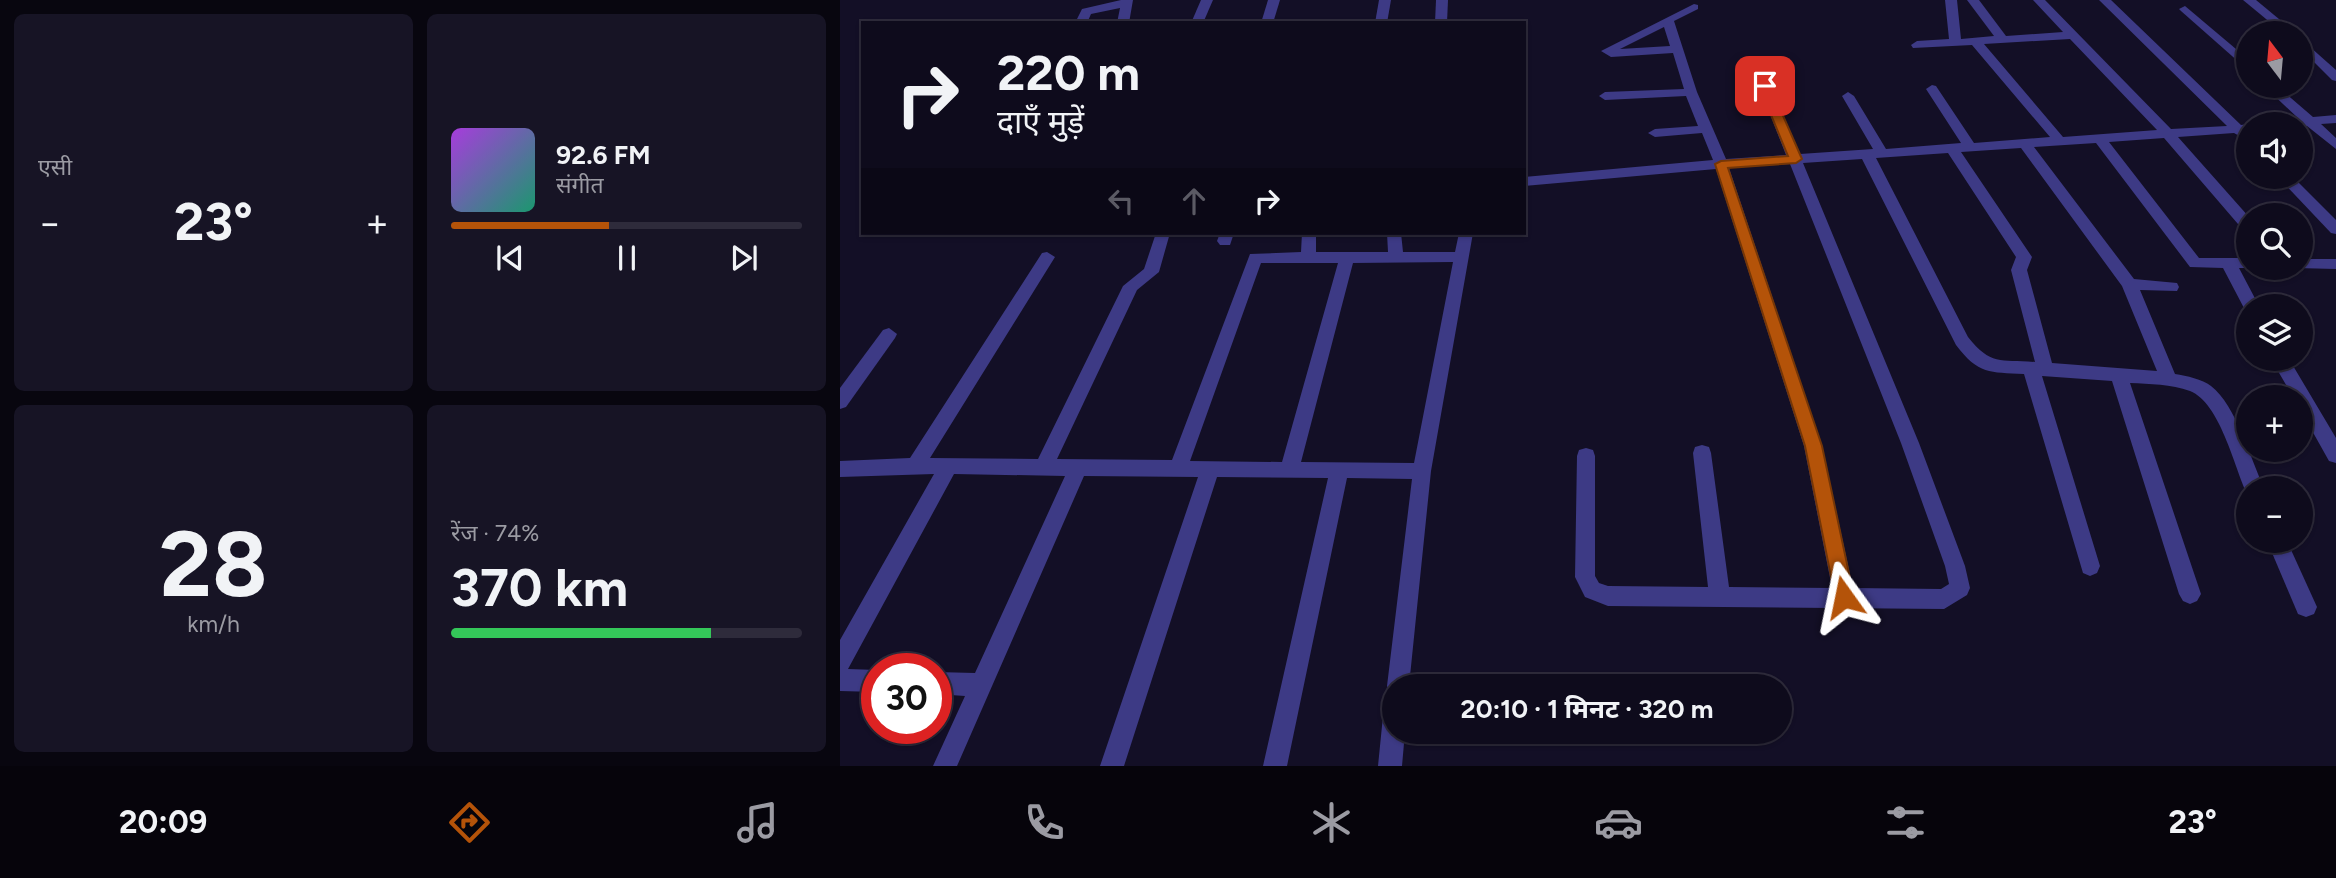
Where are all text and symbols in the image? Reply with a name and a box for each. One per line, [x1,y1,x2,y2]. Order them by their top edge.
north arrow [2236,21,2314,98]
map controls [2236,21,2313,553]
text: 220 m [997,43,1140,102]
icon: right [882,49,973,140]
pin [1735,56,1795,116]
icon: arrive [1746,67,1784,105]
text: दाएँ मुड़ें [997,103,1084,141]
button: sound [2236,112,2313,189]
text: 92.6 FM [556,139,651,171]
text: एसी [38,153,72,181]
text: संगीत [556,171,604,199]
icon: left [1102,182,1140,220]
icon: ahead [1175,182,1213,220]
icon: right [1248,182,1286,220]
text: 23° [174,191,253,253]
text: − [38,200,62,246]
text: + [365,200,389,246]
button: search [2236,203,2313,280]
icon: previous [491,239,529,277]
icon: pause [608,239,646,277]
icon: next [725,239,763,277]
button: layers [2236,294,2313,371]
button: + [2236,385,2313,462]
button: − [2236,476,2313,553]
text: 28 [159,510,268,619]
text: रेंज · 74% [451,519,539,547]
text: 370 km [451,557,628,619]
position arrow [1807,560,1881,634]
text: km/h [187,610,240,638]
speed limit sign: 30 [861,653,952,744]
text: 20:10 · 1 मिनट · 320 m [1461,693,1713,725]
icon: directions [445,798,494,847]
icon: music [733,798,782,847]
icon: phone [1020,798,1069,847]
icon: climate [1307,798,1356,847]
icon: car [1594,798,1643,847]
icon: filters [1881,798,1930,847]
text: 20:09 [119,803,207,841]
text: 23° [2168,803,2217,841]

